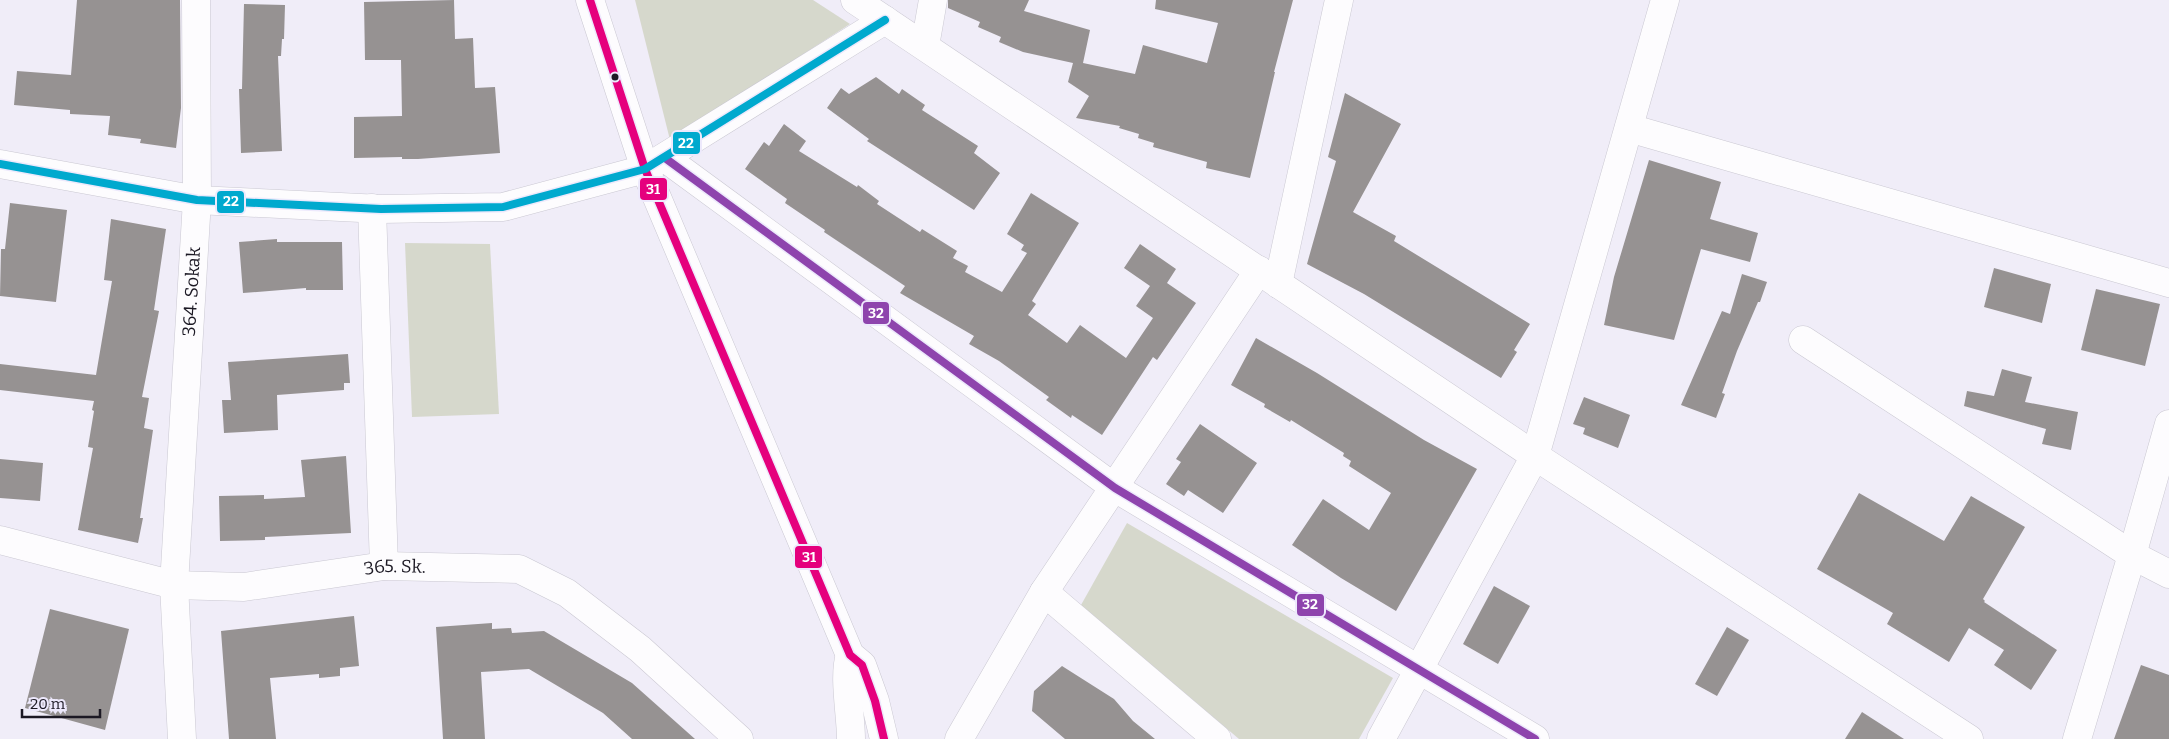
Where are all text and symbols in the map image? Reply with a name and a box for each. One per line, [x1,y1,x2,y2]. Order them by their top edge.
unlabelled marker [610,72,620,82]
line badge: 22 [672,131,701,155]
text: 22 [678,135,694,152]
line badge: 31 [639,177,668,201]
text: 31 [646,181,660,198]
line badge: 22 [216,190,245,214]
text: 22 [223,193,239,210]
street label: 364. Sokak [178,246,205,337]
line badge: 32 [862,301,890,325]
text: 32 [868,305,884,322]
line badge: 31 [794,545,823,569]
text: 31 [802,549,816,566]
street label: 365. Sk. [362,555,426,580]
line badge: 32 [1296,593,1325,617]
text: 32 [1302,596,1318,613]
scale bar [22,686,100,718]
text: 20 m [30,695,66,713]

